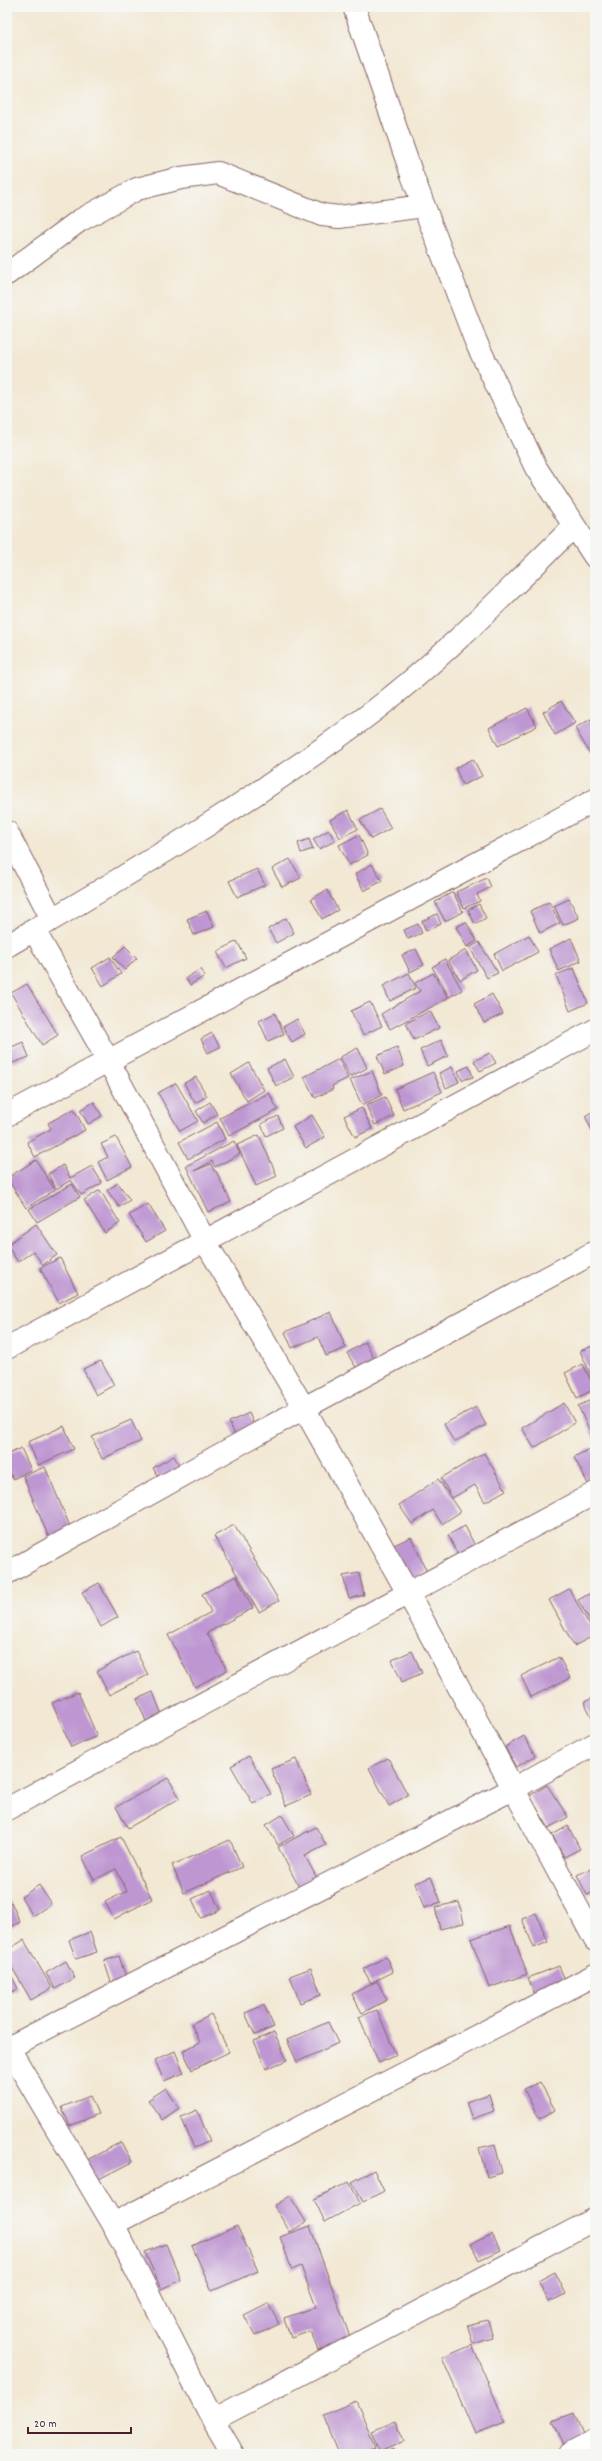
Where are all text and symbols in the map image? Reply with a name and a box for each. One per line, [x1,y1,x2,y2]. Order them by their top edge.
scale bar [28,2409,131,2435]
text: 20 m [34,2416,57,2433]

